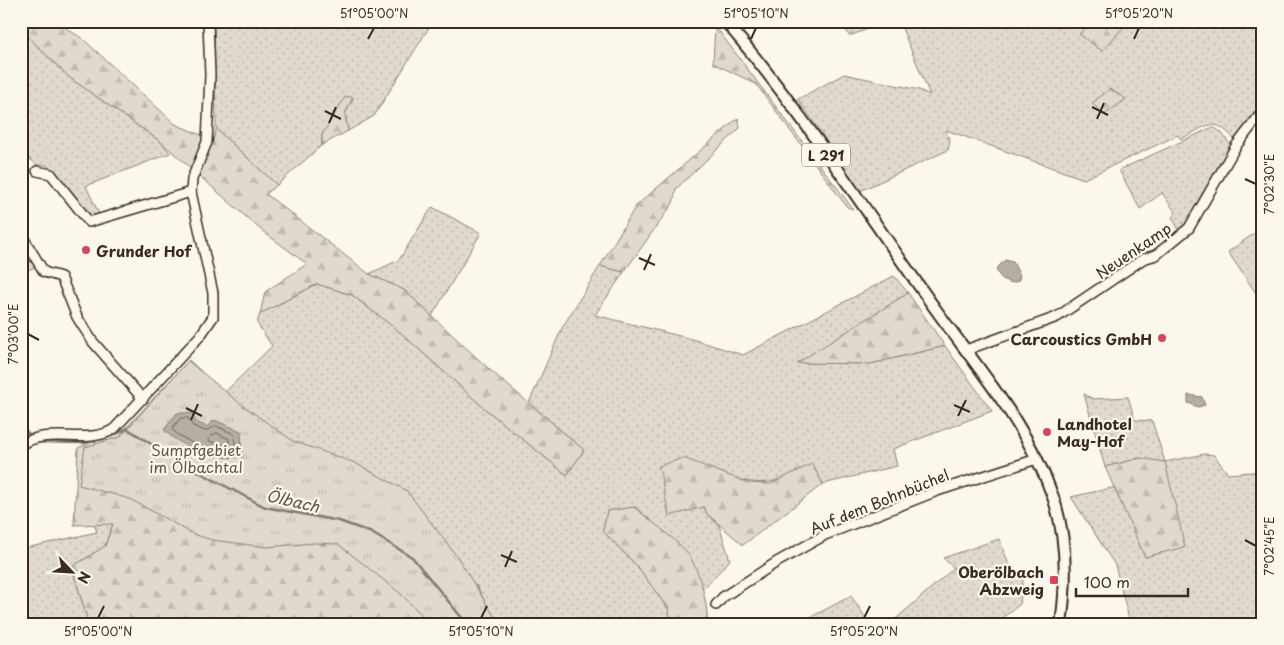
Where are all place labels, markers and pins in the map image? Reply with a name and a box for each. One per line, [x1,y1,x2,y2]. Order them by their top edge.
place label: Grunder Hof [96,239,193,262]
marker: Grunder Hof [80,244,92,256]
place label: Carcoustics GmbH [1010,327,1152,350]
marker: Carcoustics GmbH [1156,332,1168,344]
place label: Landhotel May-Hof [1057,412,1132,452]
marker: Landhotel May-Hof [1041,426,1053,438]
place label: Oberölbach Abzweig [958,560,1044,600]
marker: Oberölbach Abzweig [1048,574,1060,586]

